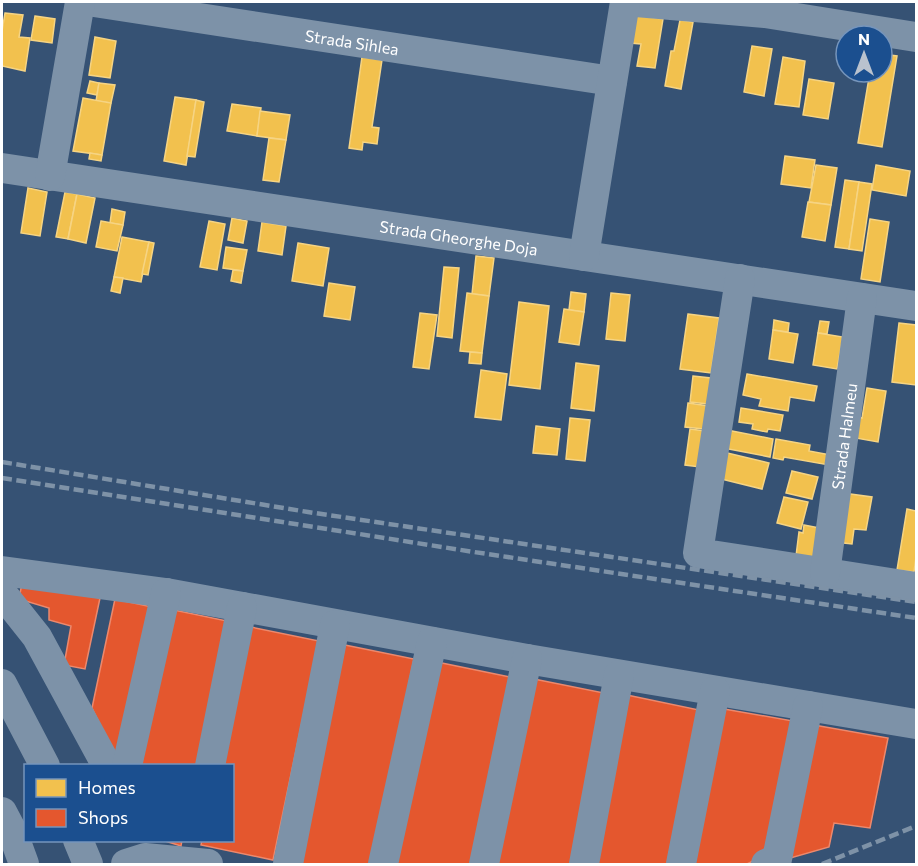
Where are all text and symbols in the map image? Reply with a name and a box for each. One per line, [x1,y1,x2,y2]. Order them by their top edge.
north arrow [834,24,894,84]
street label: Strada Sihlea [304,25,400,58]
text: N [858,29,870,48]
street label: Strada Gheorghe Doja [378,216,539,258]
street label: Strada Halmeu [827,382,860,490]
legend [24,764,234,842]
text: Homes [78,776,136,798]
text: Shops [78,806,128,828]

